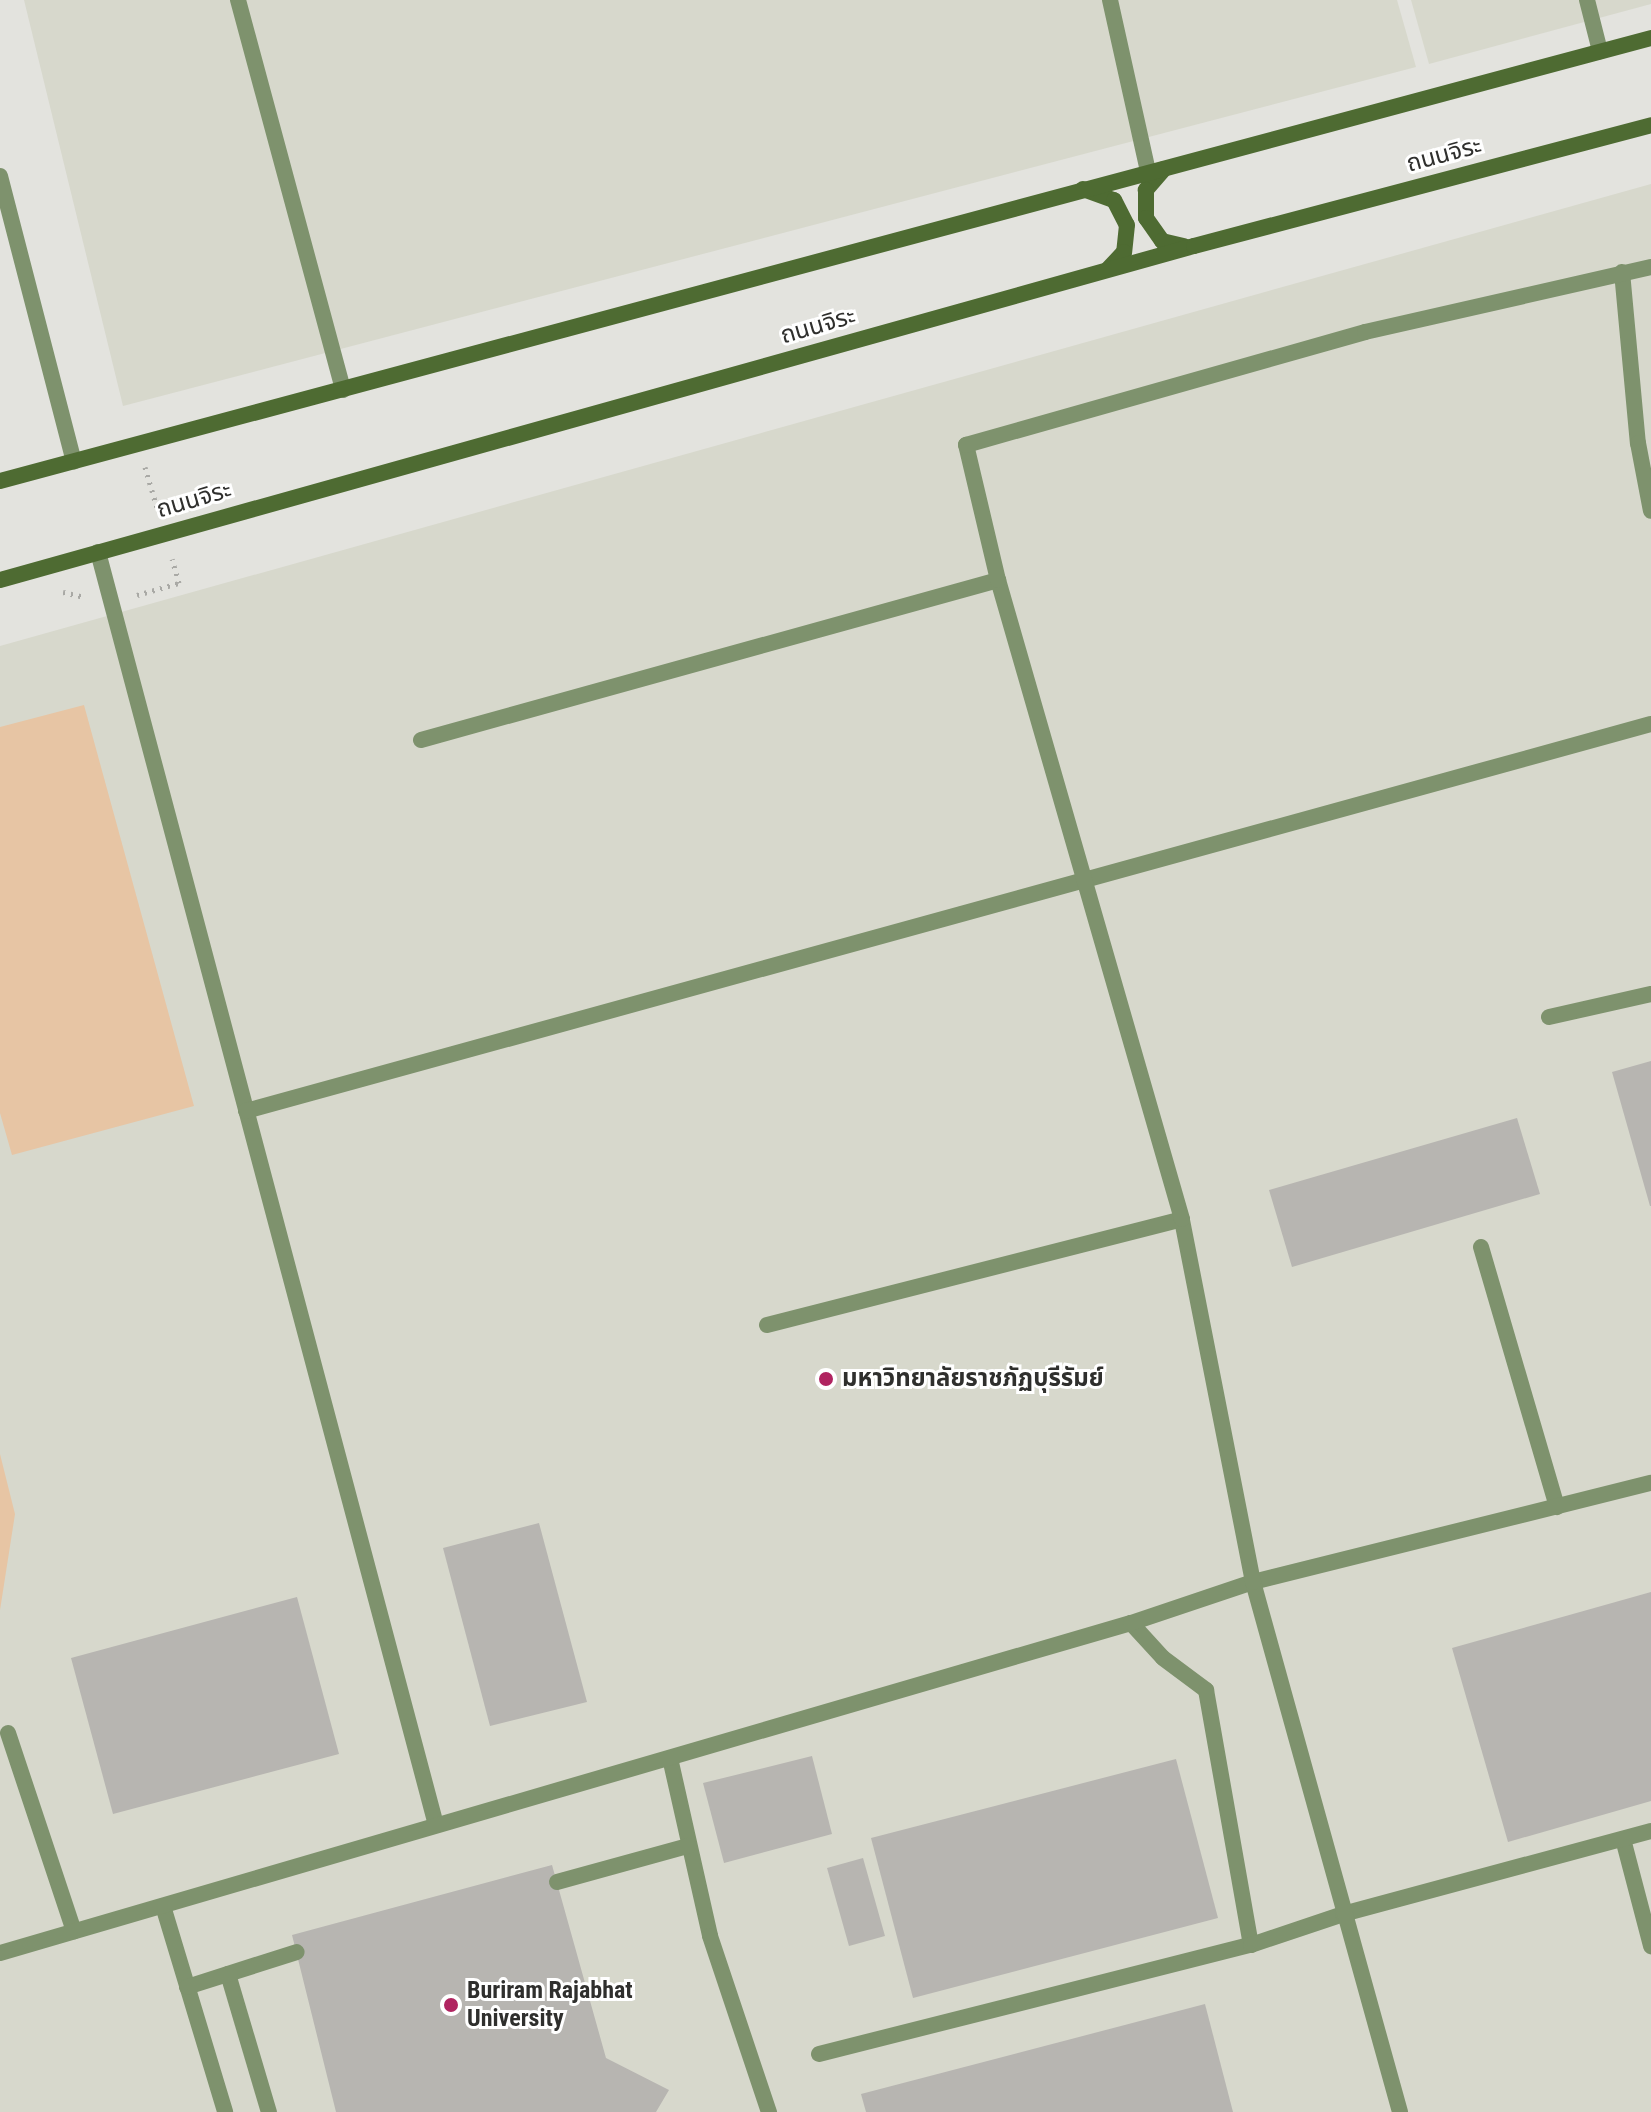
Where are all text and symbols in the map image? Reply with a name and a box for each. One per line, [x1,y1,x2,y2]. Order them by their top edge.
street label: ถนนจิระ [1403,131,1485,179]
street label: ถนนจิระ [777,302,859,350]
street label: ถนนจิระ [153,476,235,524]
place label: มหาวิทยาลัยราชภัฏบุรีรัมย์ [842,1365,1104,1393]
marker: มหาวิทยาลัยราชภัฏบุรีรัมย์ [817,1370,835,1388]
place label: Buriram Rajabhat University [467,1977,633,2033]
marker: Buriram Rajabhat University [442,1996,460,2014]

